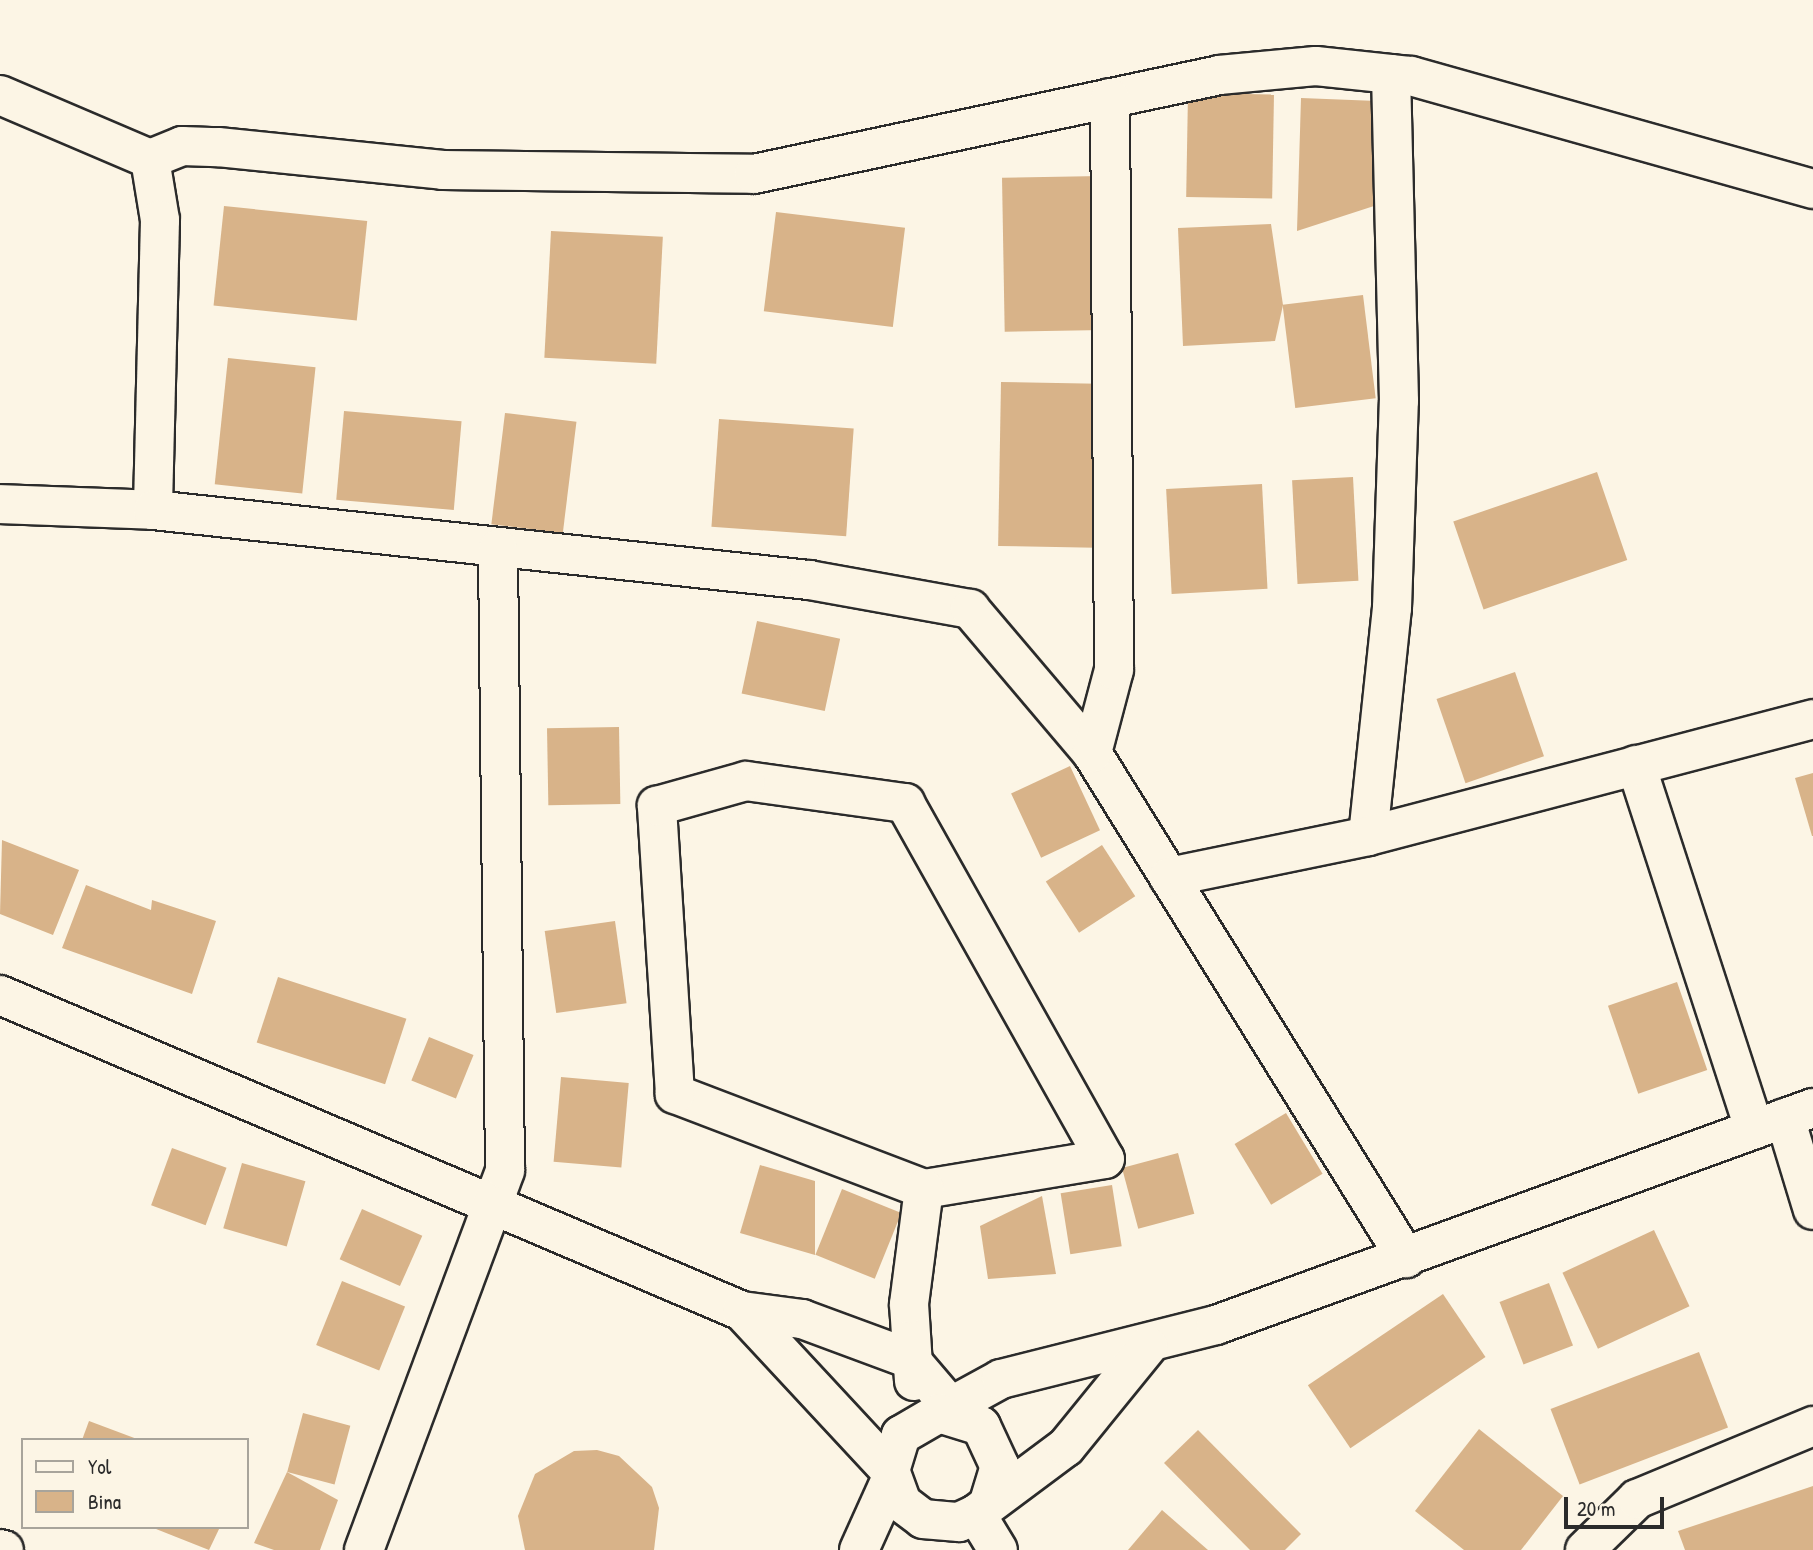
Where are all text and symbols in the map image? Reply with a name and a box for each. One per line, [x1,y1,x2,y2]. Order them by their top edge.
legend [21,1438,248,1529]
text: Yol [88,1452,111,1481]
scale bar [1568,1484,1668,1528]
text: Bina [88,1487,121,1516]
text: 20 m [1577,1494,1615,1523]

